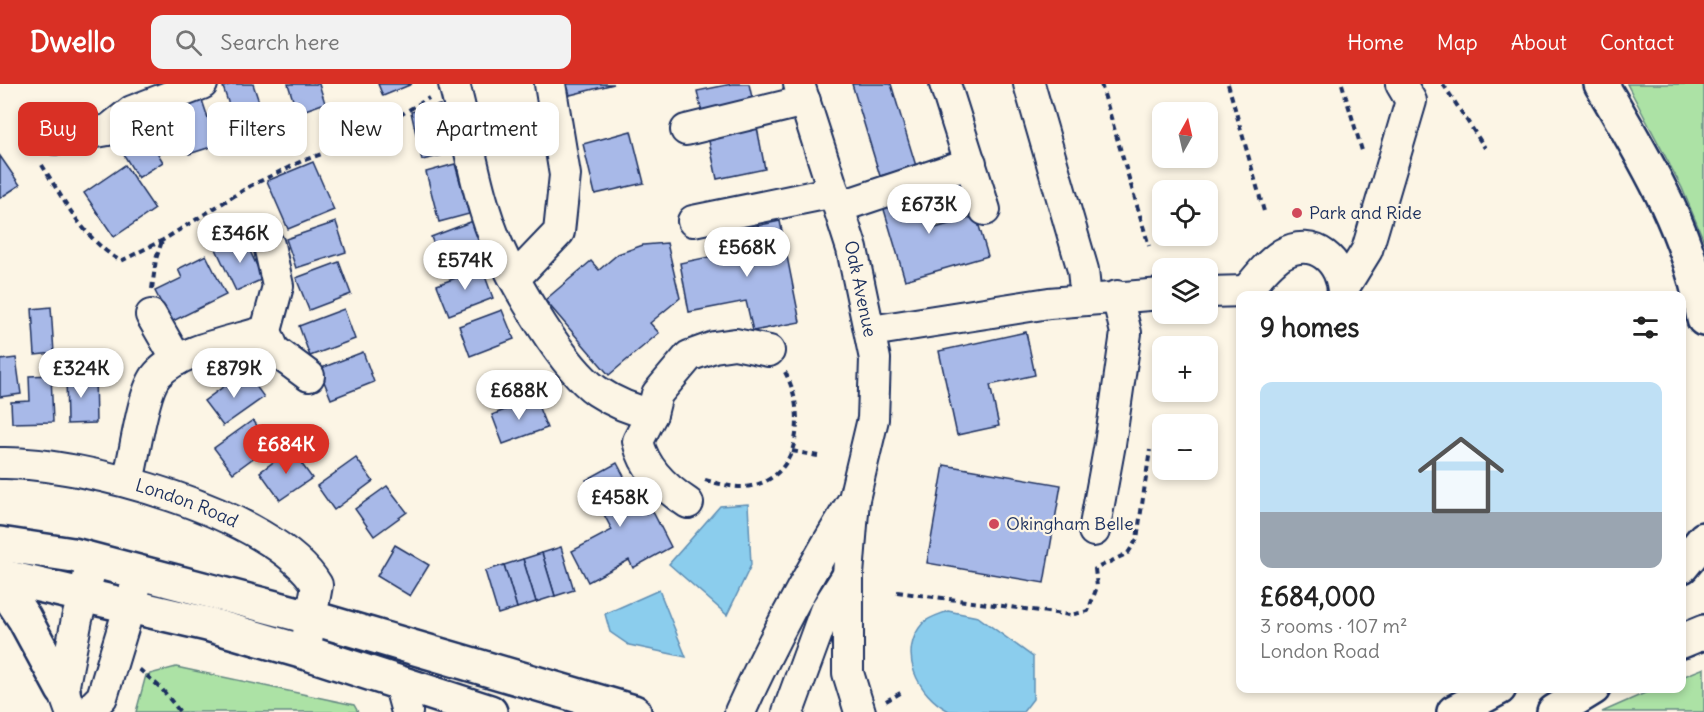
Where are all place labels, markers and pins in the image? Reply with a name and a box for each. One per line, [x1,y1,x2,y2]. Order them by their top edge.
pin: £673K [887,184,971,235]
place label: Park and Ride [1309,201,1422,224]
marker: Park and Ride [1290,206,1304,220]
pin: £346K [198,213,282,264]
pin: £568K [705,227,789,278]
pin: £574K [423,240,507,291]
pin: £324K [39,348,123,399]
pin: £879K [192,348,276,399]
pin: £688K [477,370,561,421]
pin: £684K [244,424,328,475]
pin: £458K [578,477,662,528]
place label: Okingham Belle [1006,512,1134,535]
marker: Okingham Belle [987,517,1001,531]

